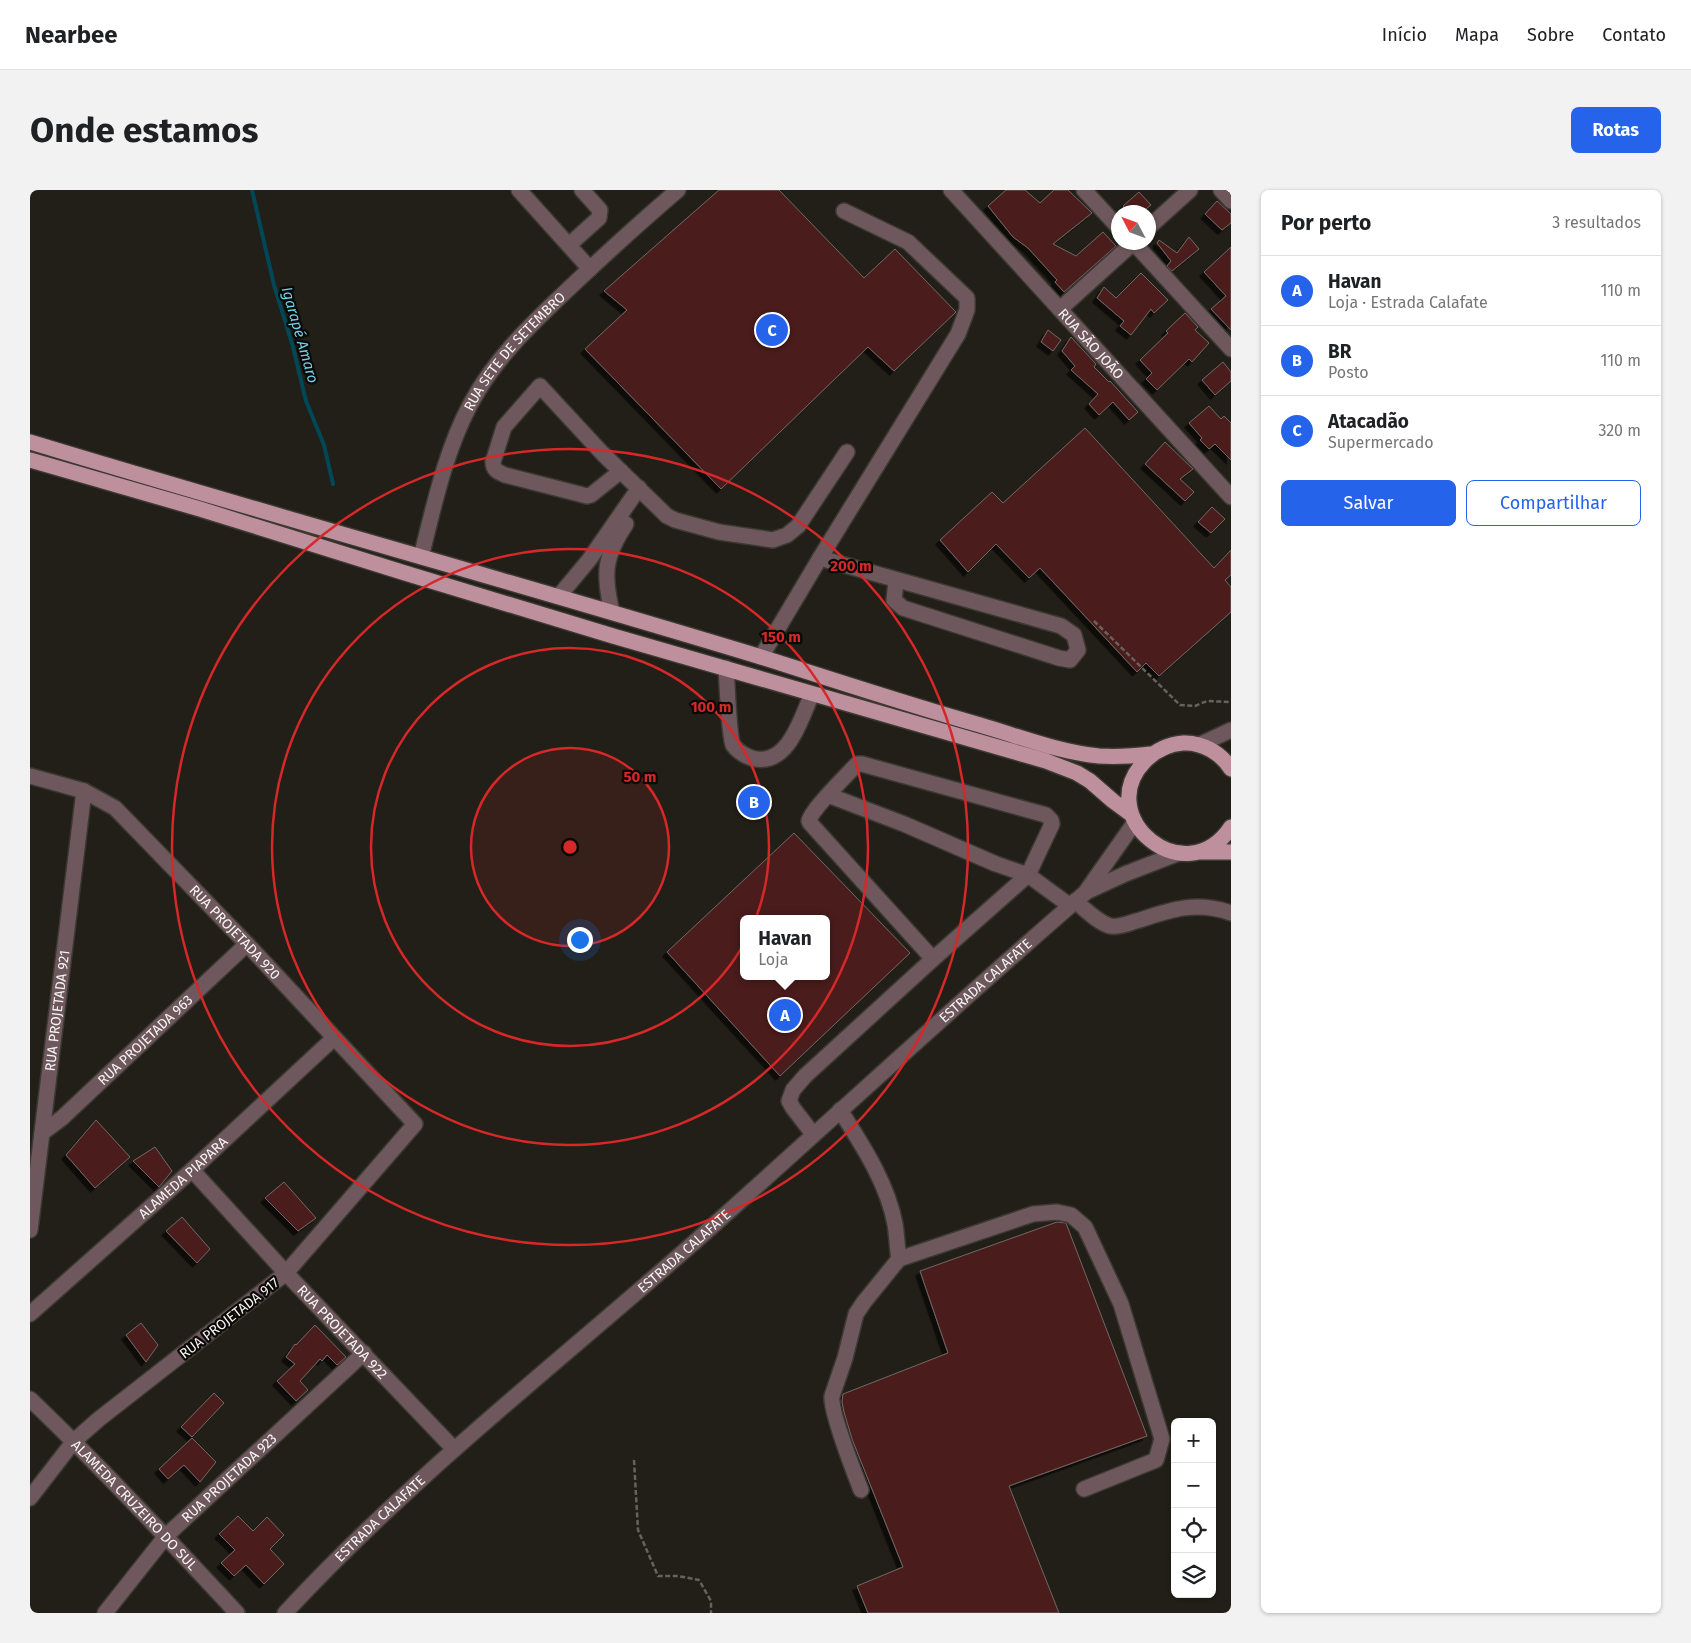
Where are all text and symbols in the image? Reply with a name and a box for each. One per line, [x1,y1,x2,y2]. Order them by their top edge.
text: Nearbee [25,21,118,49]
text: Início [1382,24,1427,46]
text: Mapa [1455,24,1499,46]
text: Sobre [1527,24,1574,46]
text: Contato [1602,24,1666,46]
button: Rotas [1571,107,1661,153]
text: Onde estamos [30,109,258,151]
north arrow [1111,205,1156,250]
text: Por perto [1281,210,1371,236]
text: 3 resultados [1552,213,1641,232]
text: Havan [1328,270,1382,293]
text: A [1292,281,1302,300]
text: 110 m [1600,281,1641,300]
water label: Igarapé Amaro [278,285,322,385]
street label: RUA SETE DE SETEMBRO [460,289,569,414]
text: Loja · Estrada Calafate [1328,293,1488,312]
street label: RUA SÃO JOÃO [1054,305,1127,383]
pin: C [756,311,788,349]
text: BR [1328,340,1351,363]
text: B [1292,351,1302,370]
text: 110 m [1600,351,1641,370]
text: Posto [1328,363,1369,382]
text: Atacadão [1328,410,1409,433]
text: C [1292,421,1302,440]
text: 320 m [1598,421,1641,440]
text: Supermercado [1328,433,1434,452]
button: Salvar [1281,480,1456,526]
button: Compartilhar [1466,480,1641,526]
text: 200 m [830,557,872,575]
text: 150 m [761,628,801,646]
text: 100 m [691,698,731,716]
text: 50 m [623,768,657,786]
pin: B [738,783,770,821]
centre of rings [561,838,579,856]
street label: RUA PROJETADA 920 [186,882,284,983]
popup [740,915,830,980]
your location [567,927,593,953]
text: Havan [758,927,812,950]
street label: ESTRADA CALAFATE [936,935,1036,1027]
street label: RUA PROJETADA 921 [42,949,73,1072]
text: Loja [758,950,788,969]
street label: RUA PROJETADA 963 [94,992,196,1089]
pin: A [769,996,801,1034]
street label: ALAMEDA PIAPARA [135,1133,231,1222]
street label: ESTRADA CALAFATE [634,1206,734,1297]
street label: RUA PROJETADA 917 [176,1274,282,1363]
street label: RUA PROJETADA 922 [293,1282,391,1383]
map controls [1171,1418,1216,1598]
button: + [1171,1418,1216,1463]
street label: RUA PROJETADA 923 [178,1430,280,1526]
street label: ALAMEDA CRUZEIRO DO SUL [68,1437,201,1574]
button: − [1171,1463,1216,1508]
street label: ESTRADA CALAFATE [331,1472,429,1566]
button: locate [1171,1508,1216,1553]
button: layers [1171,1553,1216,1598]

